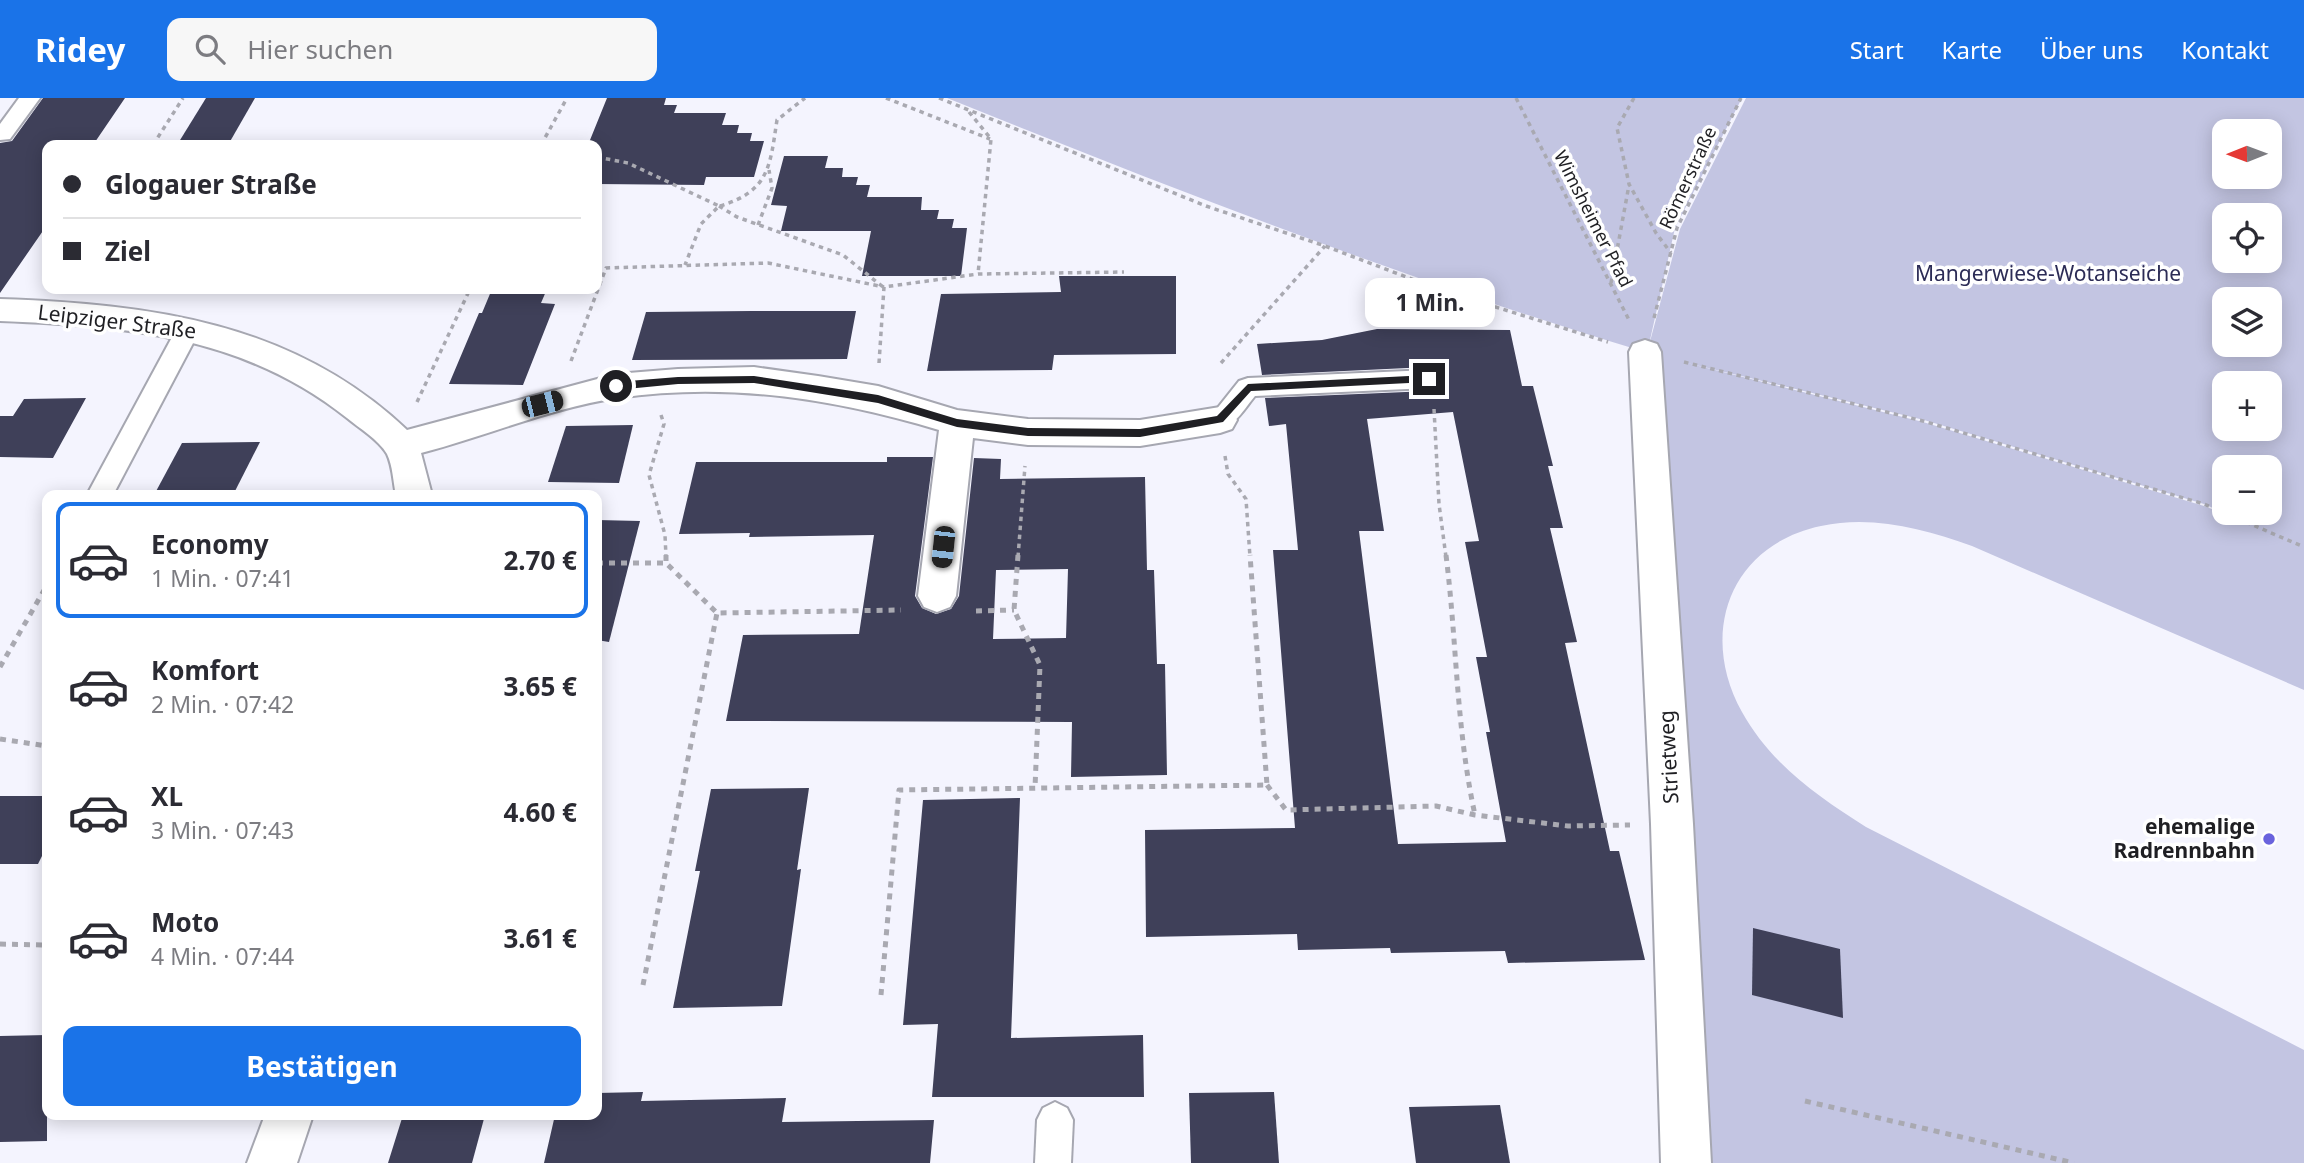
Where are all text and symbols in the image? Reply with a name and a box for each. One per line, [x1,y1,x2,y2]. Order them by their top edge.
search box [167,18,657,81]
text: Ridey [35,27,125,72]
icon: search [191,30,229,68]
text: Hier suchen [247,31,393,67]
text: Start [1850,33,1904,66]
text: Karte [1942,33,2002,66]
text: Über uns [2040,33,2143,66]
text: Kontakt [2181,33,2269,66]
north arrow [2212,119,2282,189]
map controls [2212,119,2282,525]
street label: Römerstraße [1653,123,1721,233]
street label: Wimsheimer Pfad [1549,146,1639,291]
text: Glogauer Straße [105,166,317,202]
button: locate [2212,203,2282,273]
text: Ziel [105,233,151,269]
park label: Mangerwiese-Wotanseiche [1915,259,2181,287]
callout: 1 Min. [1364,278,1494,327]
text: 1 Min. [1395,286,1465,318]
button: layers [2212,287,2282,357]
street label: Leipziger Straße [36,297,198,345]
route end [1413,363,1445,395]
route start [600,370,632,402]
button: + [2212,371,2282,441]
car [520,389,565,419]
button: − [2212,455,2282,525]
car [931,525,956,569]
text: Economy [151,526,269,562]
icon: car [67,529,130,592]
text: 2.70 € [503,542,577,578]
text: 1 Min. · 07:41 [151,562,294,594]
text: Komfort [151,652,259,688]
icon: car [67,655,130,718]
text: 3.65 € [503,668,577,704]
text: 2 Min. · 07:42 [151,688,294,720]
street label: Strietweg [1652,709,1684,805]
text: XL [151,778,183,814]
icon: car [67,781,130,844]
text: 4.60 € [503,794,577,830]
place label: ehemalige Radrennbahn [2113,812,2255,864]
text: 3 Min. · 07:43 [151,814,294,846]
marker: ehemalige Radrennbahn [2261,831,2277,847]
text: Moto [151,904,219,940]
icon: car [67,907,130,970]
text: 3.61 € [503,920,577,956]
text: 4 Min. · 07:44 [151,940,294,972]
button: Bestätigen [63,1026,581,1106]

